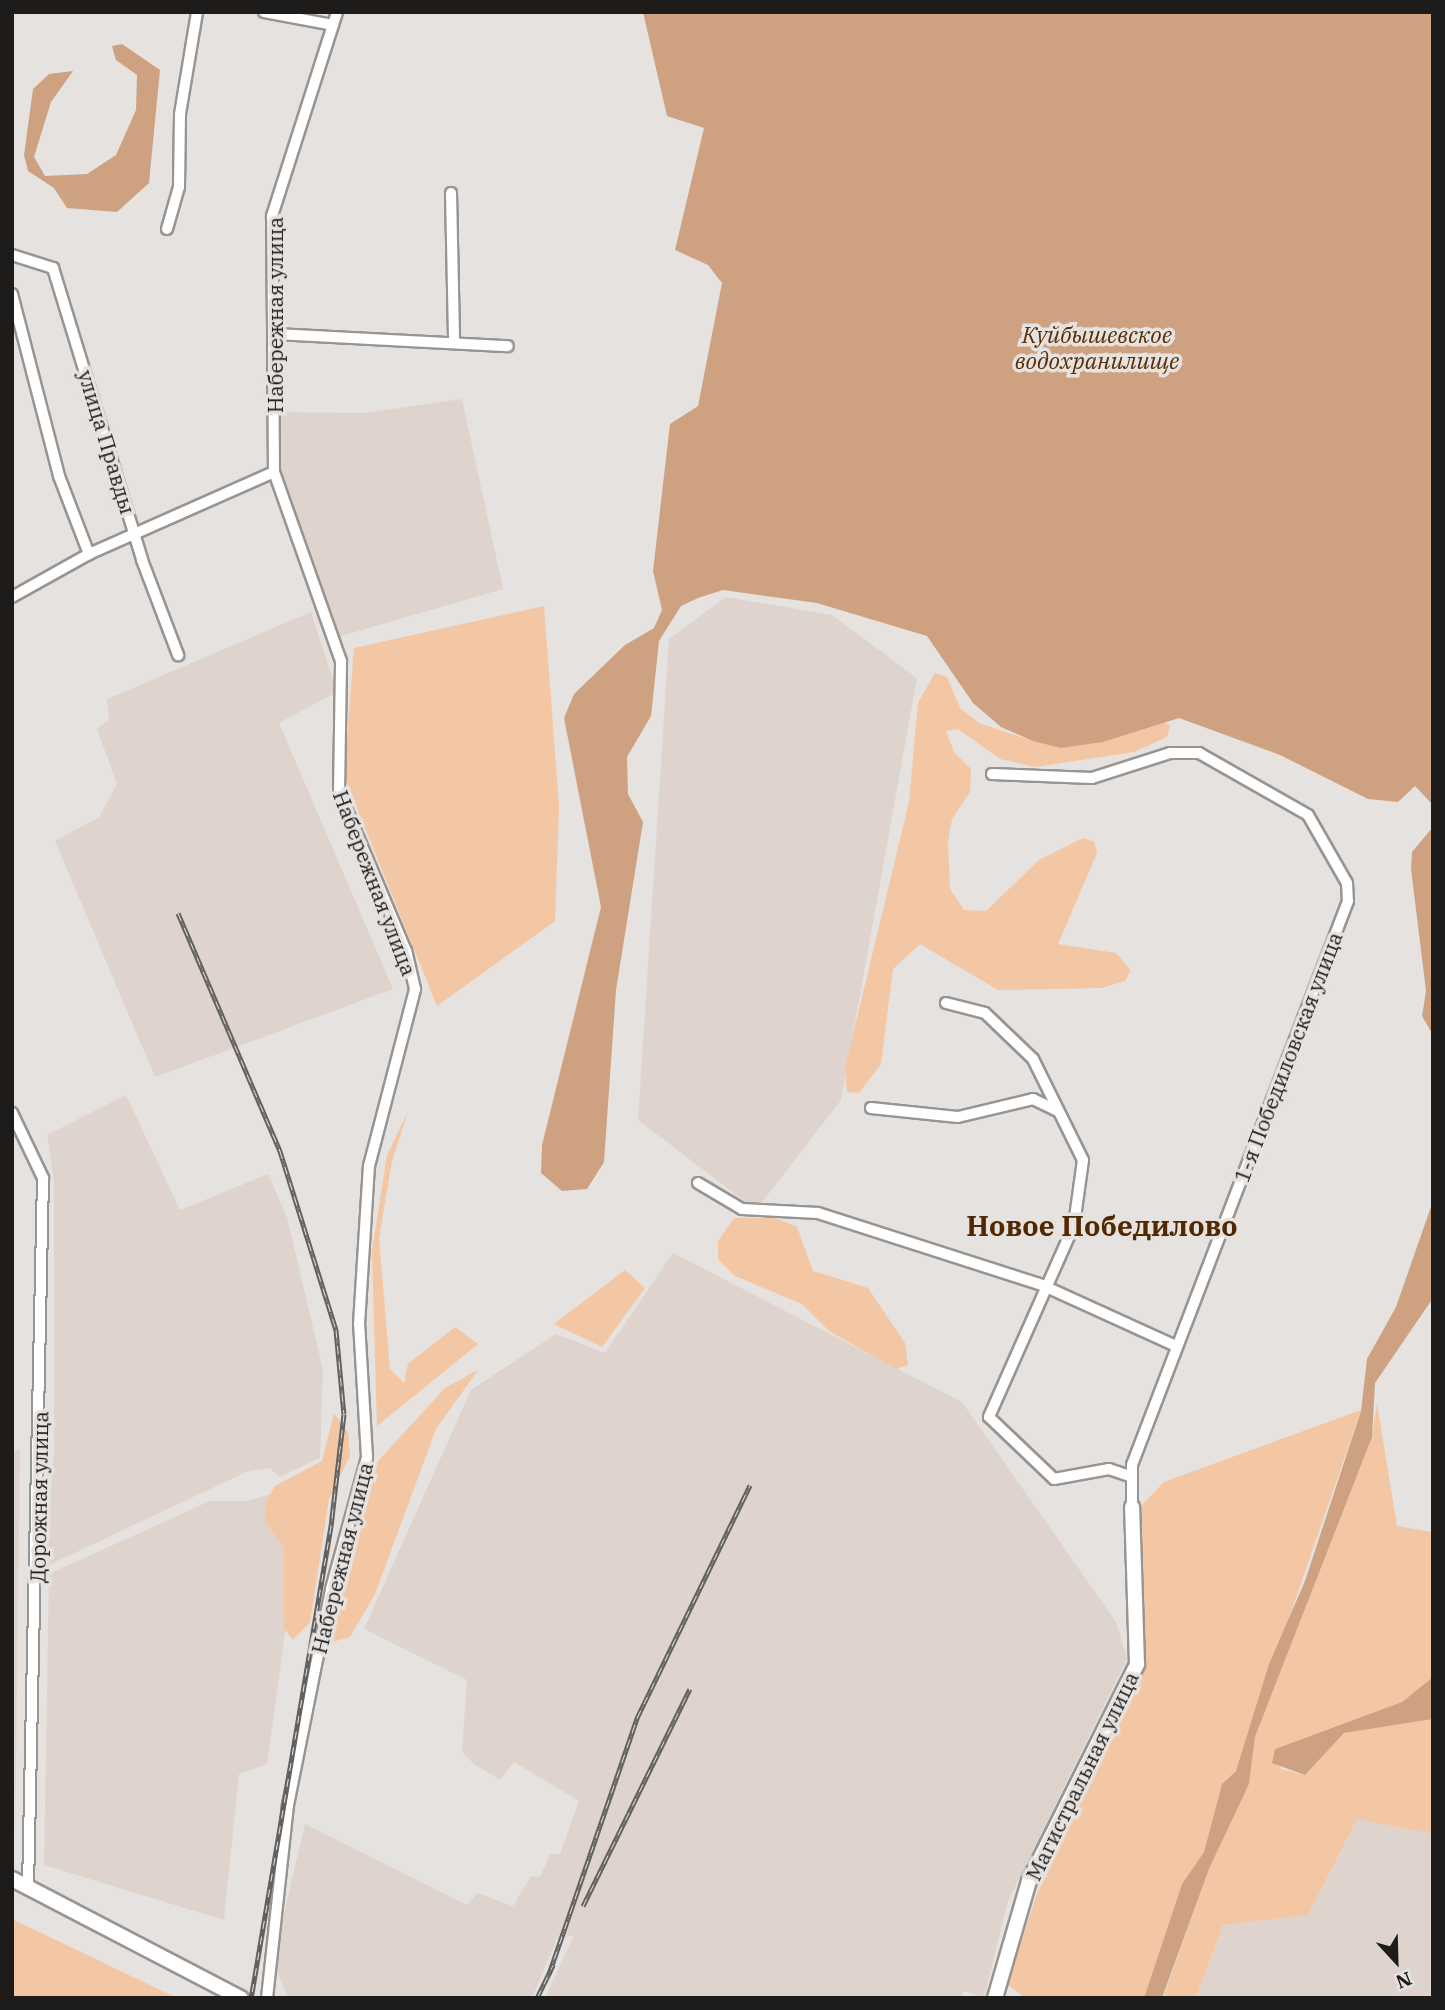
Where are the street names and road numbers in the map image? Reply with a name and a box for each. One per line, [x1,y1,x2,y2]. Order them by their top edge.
street label: Набережная улица [262,217,288,413]
street label: улица Правды [73,367,141,517]
street label: Набережная улица [328,787,422,979]
street label: 1-я Победиловская улица [1229,928,1347,1186]
street label: Дорожная улица [25,1411,53,1583]
street label: Набережная улица [306,1460,378,1656]
street label: Магистральная улица [1020,1668,1144,1884]

